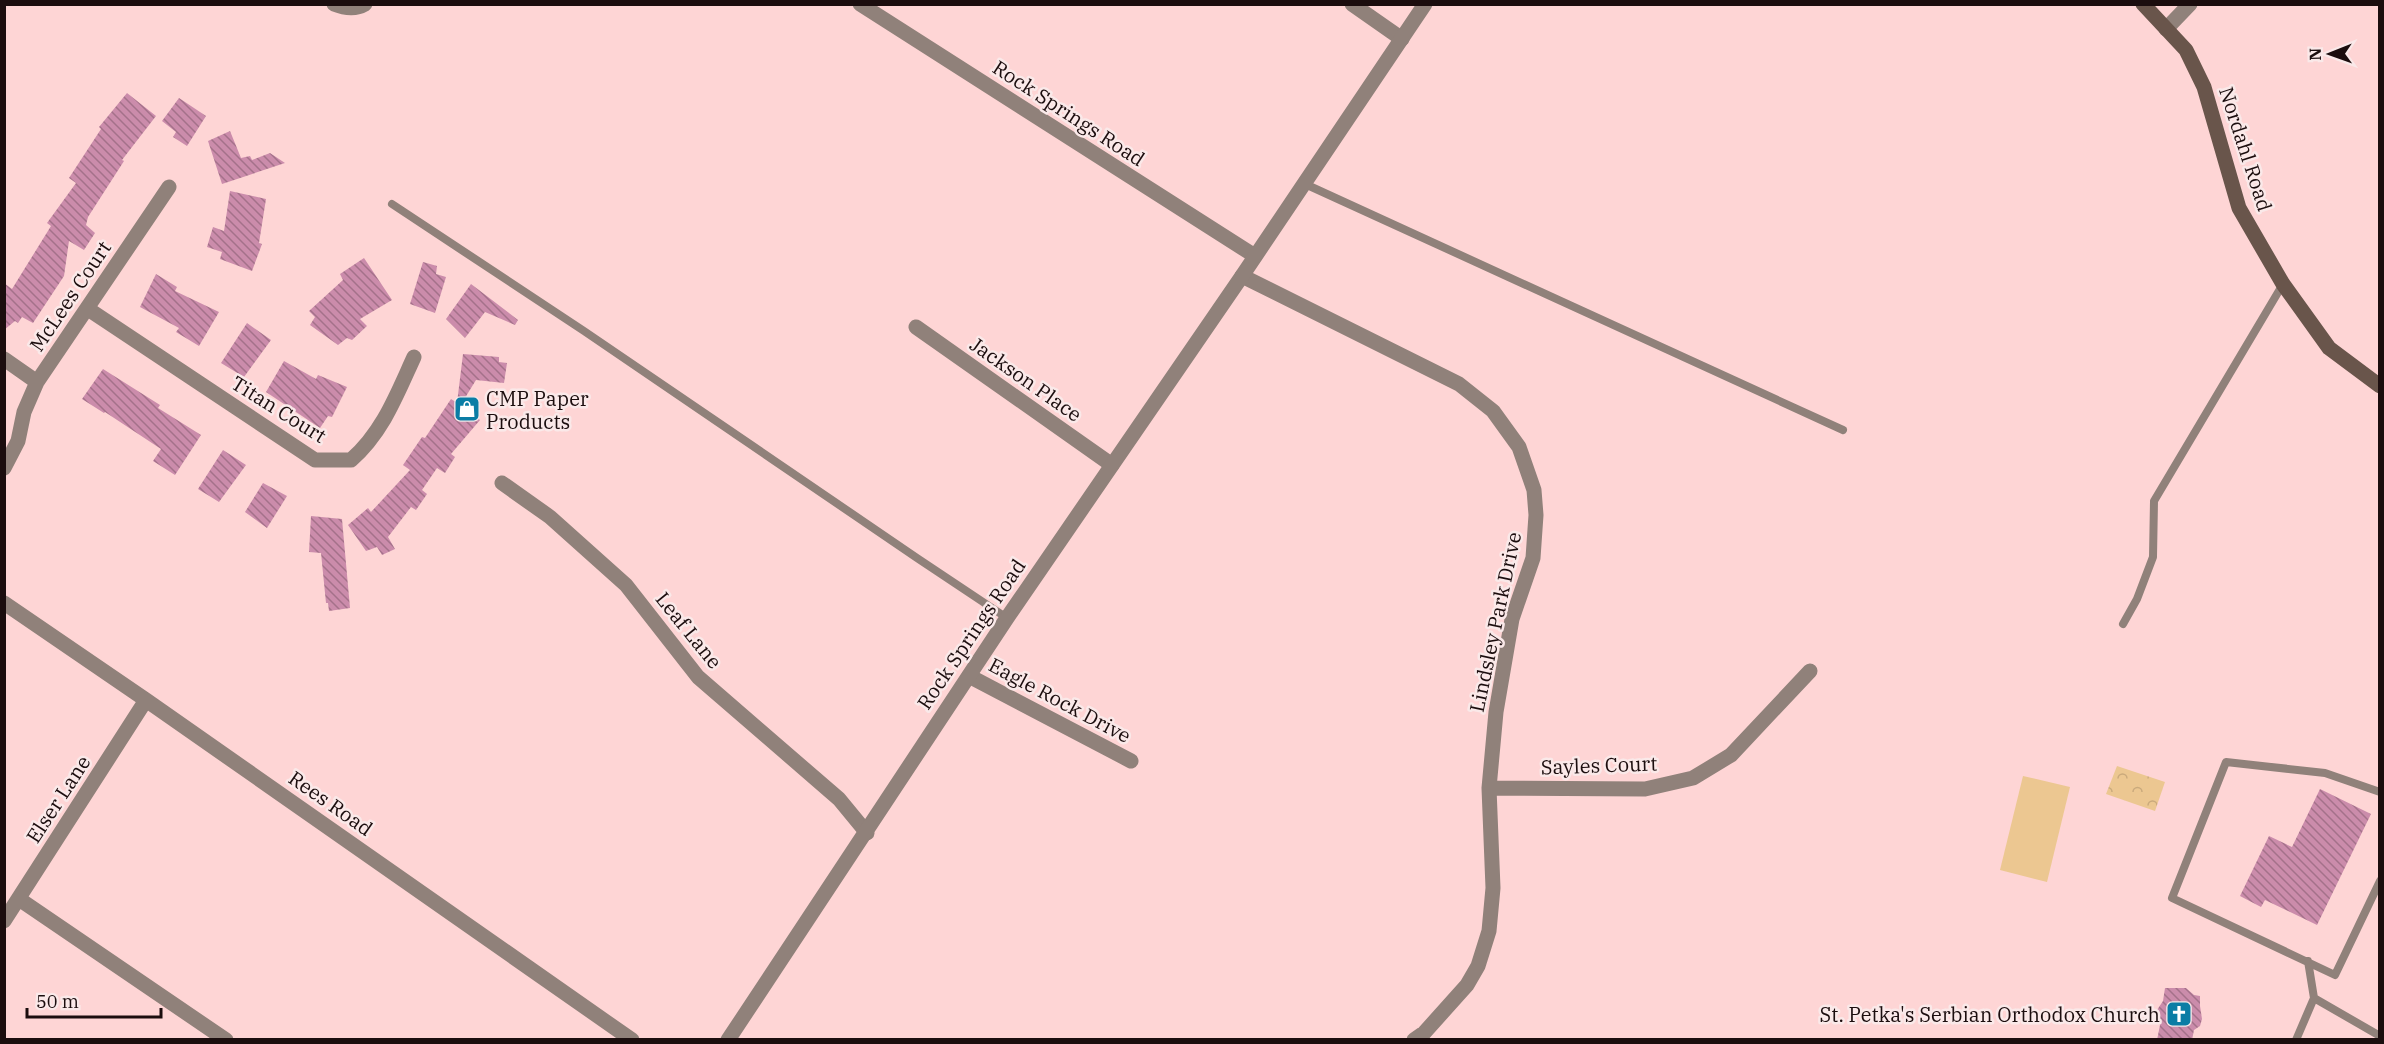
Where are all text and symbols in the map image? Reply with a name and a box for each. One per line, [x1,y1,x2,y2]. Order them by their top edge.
north arrow [2300,24,2360,84]
text: N [2305,48,2325,61]
street label: Rock Springs Road [988,54,1150,172]
street label: Nordahl Road [2213,83,2279,215]
street label: McLees Court [23,235,117,357]
street label: Jackson Place [965,330,1087,428]
street label: Titan Court [226,369,332,449]
place label: CMP Paper Products [486,385,589,435]
shop icon: CMP Paper Products [452,394,482,424]
street label: Lindsley Park Drive [1463,529,1527,715]
street label: Rock Springs Road [911,553,1031,715]
street label: Leaf Lane [650,586,728,674]
street label: Eagle Rock Drive [984,651,1136,749]
street label: Sayles Court [1540,749,1658,781]
street label: Elser Lane [20,750,96,848]
street label: Rees Road [284,764,378,842]
scale bar [27,981,160,1019]
text: 50 m [36,990,79,1013]
church icon: St. Petka's Serbian Orthodox Church [2164,999,2194,1029]
place label: St. Petka's Serbian Orthodox Church [1820,1001,2160,1028]

